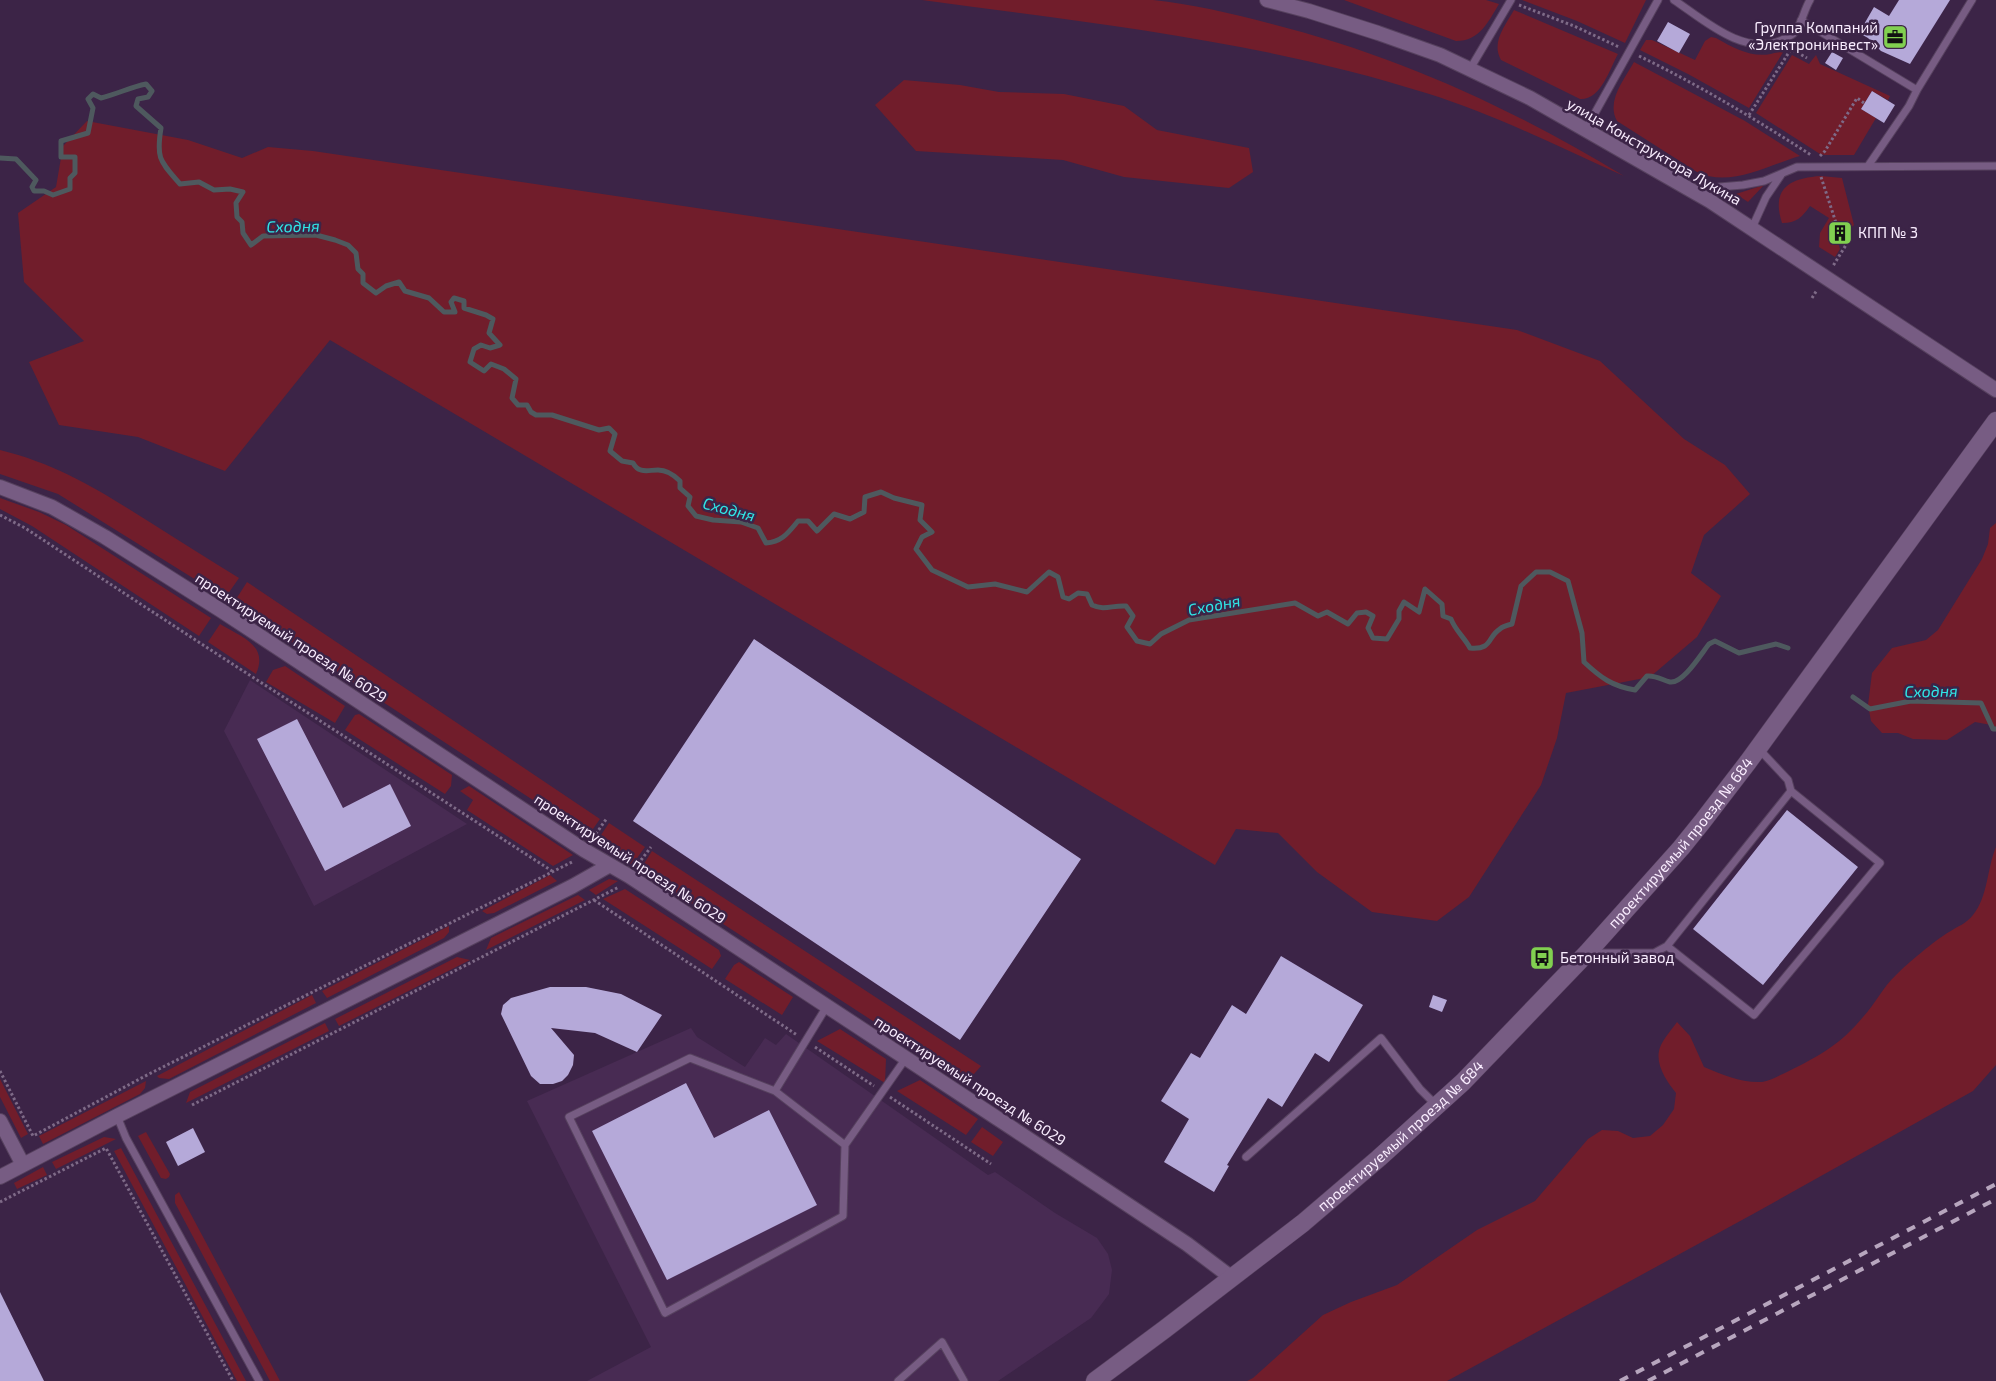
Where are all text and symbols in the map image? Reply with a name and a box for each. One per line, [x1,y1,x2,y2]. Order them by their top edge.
place label: Группа Компаний «Электронинвест» [1748,18,1878,53]
office icon: Группа Компаний «Электронинвест» [1882,24,1908,50]
street label: улица Конструктора Лукина [1563,94,1745,209]
water label: Сходня [266,216,320,235]
building icon: КПП № 3 [1827,220,1853,246]
place label: КПП № 3 [1858,223,1918,241]
water label: Сходня [701,492,757,525]
street label: проектируемый проезд № 6029 [192,568,391,707]
water label: Сходня [1186,590,1242,619]
water label: Сходня [1904,681,1958,700]
street label: проектируемый проезд № 684 [1604,753,1756,932]
street label: проектируемый проезд № 6029 [531,789,730,928]
bus stop icon: Бетонный завод [1529,945,1555,971]
place label: Бетонный завод [1560,948,1674,966]
street label: проектируемый проезд № 6029 [871,1011,1070,1150]
street label: проектируемый проезд № 684 [1313,1056,1487,1215]

